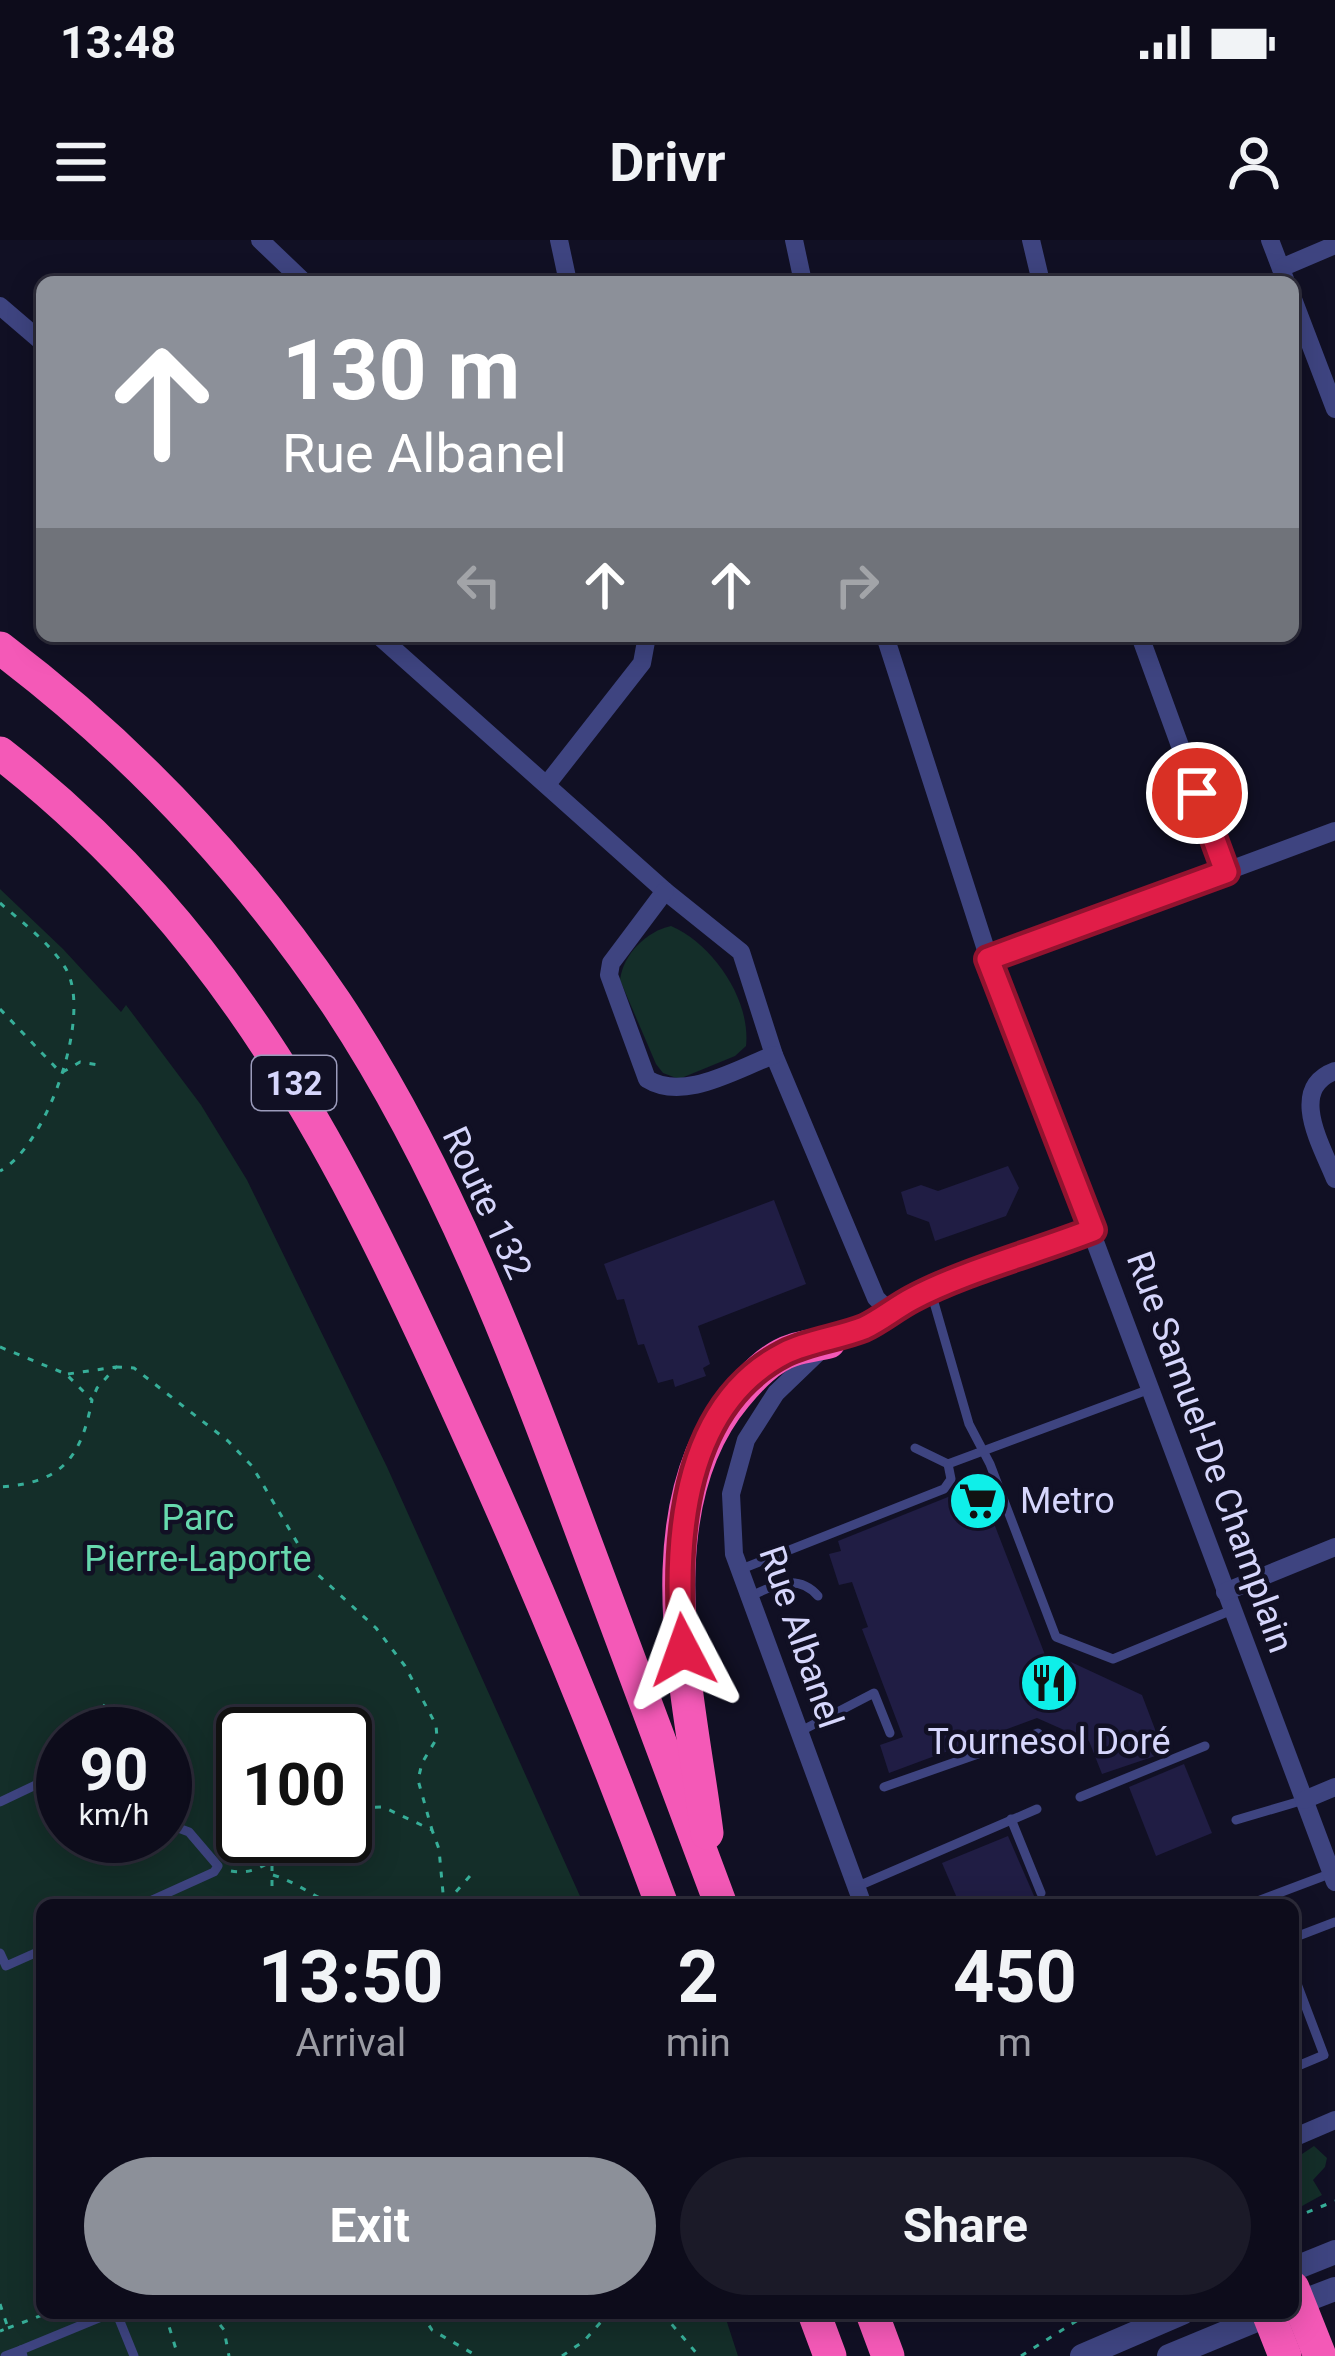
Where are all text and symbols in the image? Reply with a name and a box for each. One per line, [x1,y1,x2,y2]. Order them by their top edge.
text: 13:48 [60,16,176,69]
icon: menu [48,129,114,195]
icon: person [1221,129,1287,195]
text: Drivr [609,131,726,194]
text: 130 m [282,321,520,420]
icon: ahead [84,324,240,480]
text: Rue Albanel [282,422,567,485]
icon: left [446,552,512,618]
icon: ahead [572,552,638,618]
icon: ahead [698,552,764,618]
icon: right [824,552,890,618]
pin [1146,742,1248,844]
icon: arrive [1164,760,1230,826]
road number: 132 [252,1056,336,1110]
street label: Route 132 [434,1120,540,1286]
street label: Rue Samuel-De Champlain [1118,1246,1302,1658]
supermarket icon: Metro [947,1470,1009,1532]
place label: Metro [1020,1480,1115,1522]
park label: Parc Pierre-Laporte [84,1497,312,1580]
street label: Rue Albanel [750,1540,852,1734]
position arrow [620,1587,746,1713]
restaurant icon: Tournesol Doré [1018,1652,1080,1714]
speed limit sign: 100 [216,1707,372,1863]
place label: Tournesol Doré [927,1721,1171,1763]
text: 90 [80,1734,148,1805]
text: km/h [79,1797,149,1832]
text: 13:50 [258,1935,444,2020]
text: 2 [678,1935,719,2020]
text: 450 [953,1935,1077,2020]
text: Arrival [295,2020,406,2066]
text: min [666,2020,731,2066]
text: m [998,2020,1032,2066]
button: Exit [84,2157,656,2295]
button: Share [680,2157,1251,2295]

